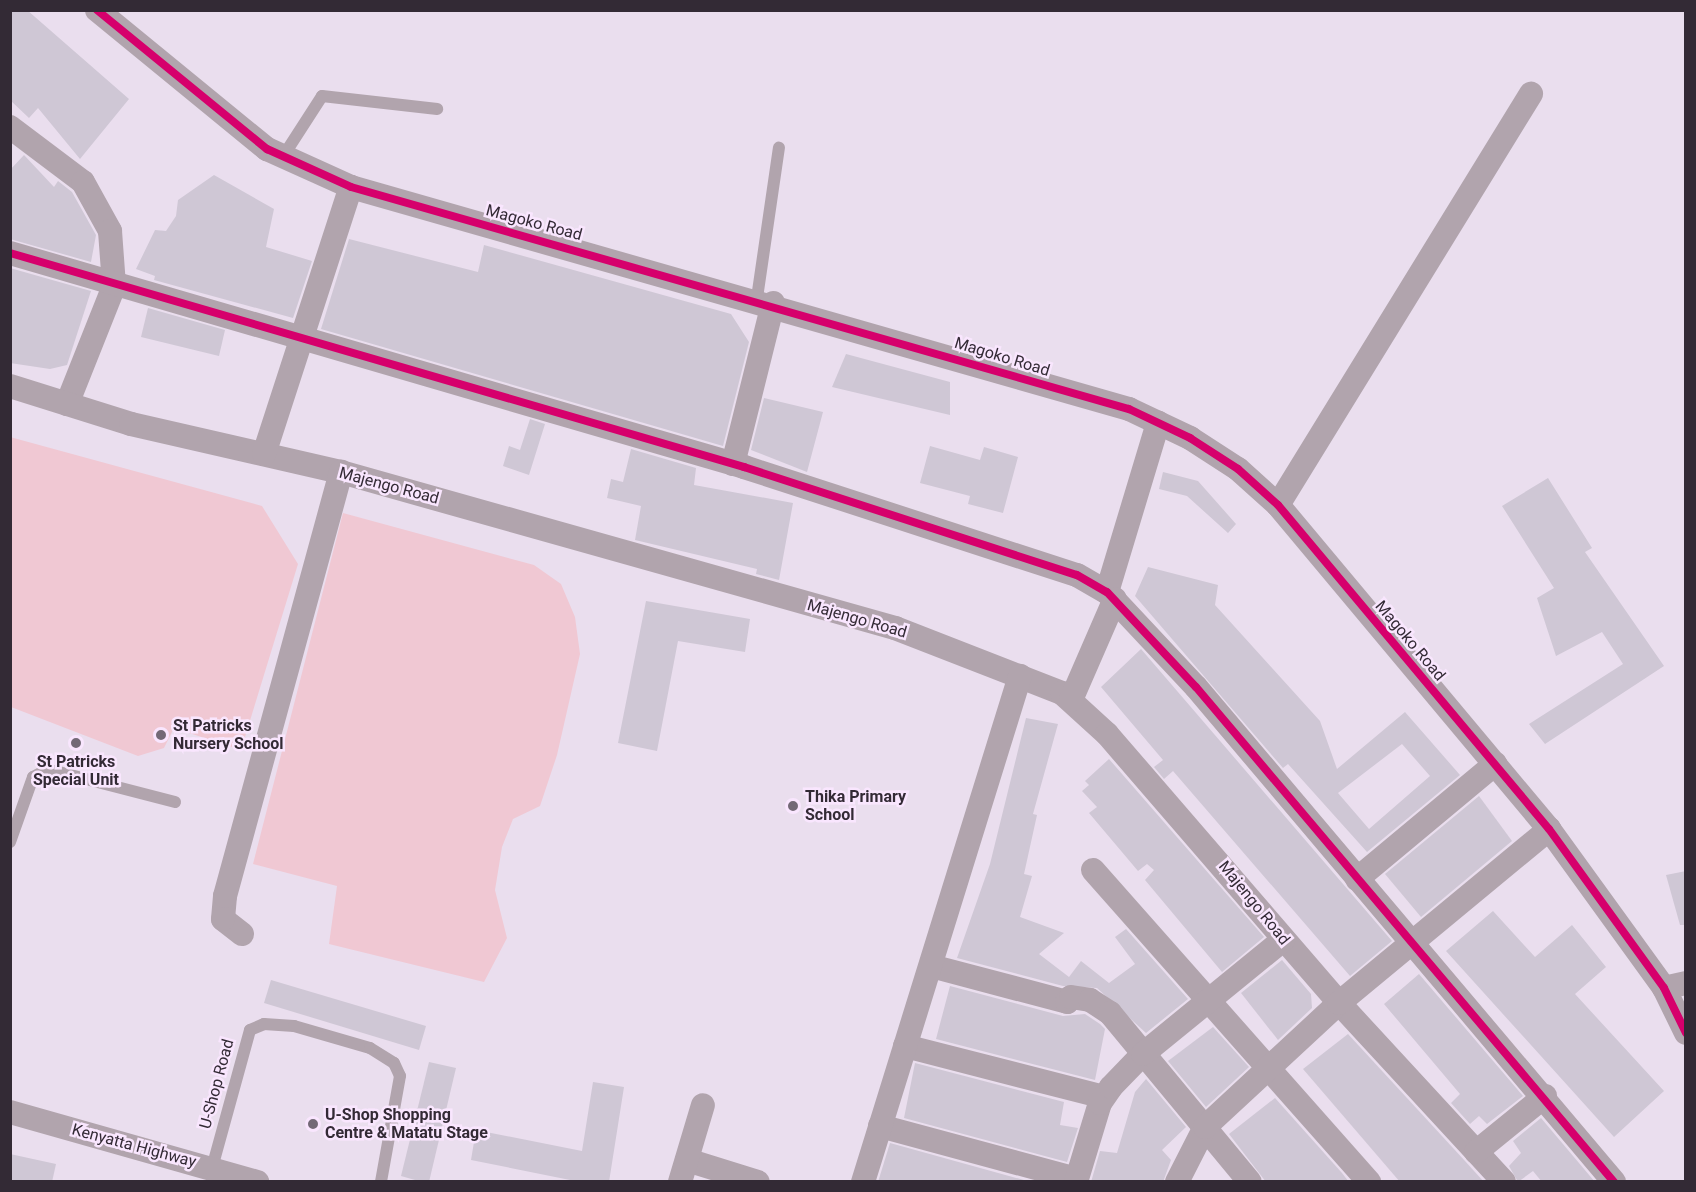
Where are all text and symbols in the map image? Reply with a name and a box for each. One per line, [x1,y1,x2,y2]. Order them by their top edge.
street label: Magoko Road [484,201,584,245]
street label: Magoko Road [952,333,1052,381]
street label: Majengo Road [337,463,441,509]
street label: Majengo Road [805,596,909,642]
street label: Magoko Road [1371,597,1449,685]
place label: St Patricks Nursery School [173,716,283,754]
marker: St Patricks Nursery School [154,728,168,742]
marker: St Patricks Special Unit [69,736,83,750]
place label: St Patricks Special Unit [33,752,119,790]
place label: Thika Primary School [805,787,906,825]
marker: Thika Primary School [786,799,800,813]
street label: Majengo Road [1214,857,1294,949]
street label: U-Shop Road [196,1037,238,1131]
place label: U-Shop Shopping Centre & Matatu Stage [325,1105,488,1143]
marker: U-Shop Shopping Centre & Matatu Stage [306,1117,320,1131]
street label: Kenyatta Highway [70,1120,198,1172]

